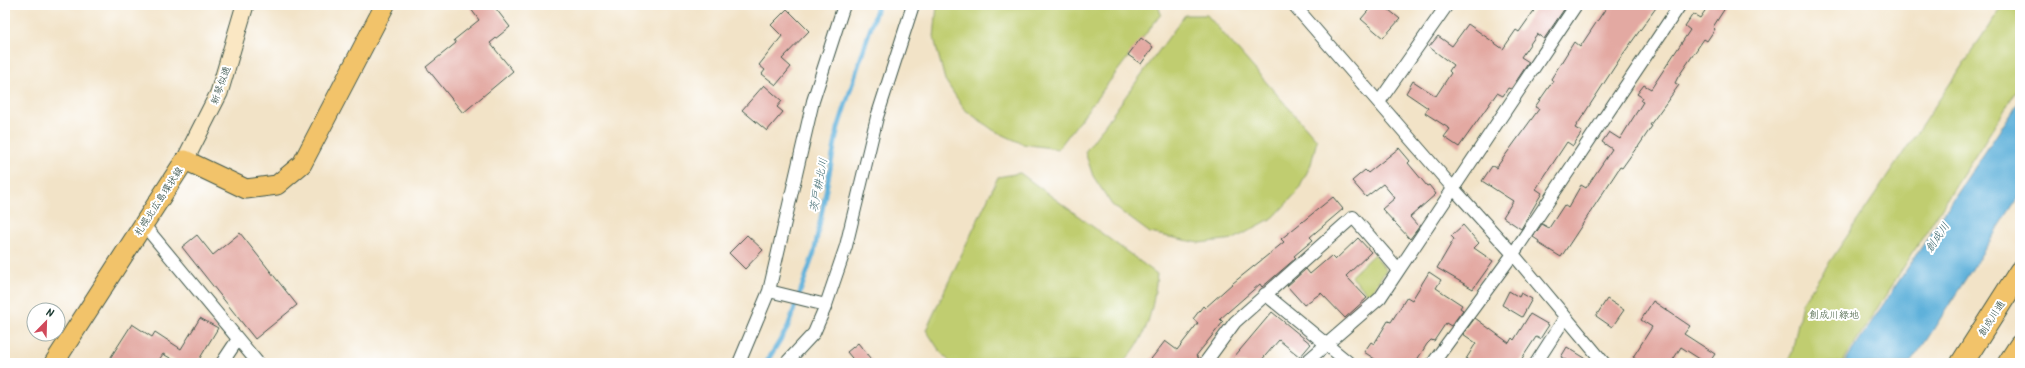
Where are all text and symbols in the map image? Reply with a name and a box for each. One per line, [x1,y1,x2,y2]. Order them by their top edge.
street label: 新琴似通 [207,64,235,107]
water label: 茨戸耕北川 [805,156,833,214]
street label: 札幌北広島環状線 [130,164,187,239]
water label: 創成川 [1921,219,1955,256]
street label: 創成川通 [1974,297,2009,340]
north arrow [26,302,66,342]
text: N [43,304,56,323]
park label: 創成川緑地 [1809,307,1859,323]

